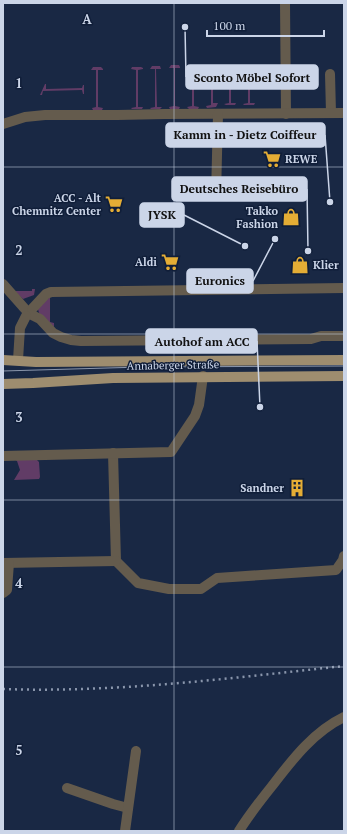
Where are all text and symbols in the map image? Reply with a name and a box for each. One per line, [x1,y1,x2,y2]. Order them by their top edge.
text: A [82,10,92,28]
scale bar [207,12,324,38]
text: 100 m [213,18,246,33]
callout: Sconto Möbel Sofort [186,65,318,89]
text: Sconto Möbel Sofort [194,70,310,85]
text: 1 [15,74,23,92]
callout: Kamm in - Dietz Coiffeur [166,123,325,147]
text: Kamm in - Dietz Coiffeur [174,127,317,142]
supermarket icon: REWE [262,149,282,169]
place label: REWE [285,152,318,166]
callout: Deutsches Reisebüro [172,177,307,201]
text: Deutsches Reisebüro [180,181,298,196]
place label: ACC - Alt Chemnitz Center [12,191,102,218]
supermarket icon: ACC - Alt Chemnitz Center [104,194,124,214]
callout: JYSK [140,203,184,227]
place label: Takko Fashion [236,204,278,231]
text: JYSK [148,207,176,222]
shop icon: Takko Fashion [281,207,301,227]
text: 2 [15,241,23,259]
supermarket icon: Aldi [160,252,180,272]
place label: Aldi [135,255,157,269]
shop icon: Klier [290,255,310,275]
place label: Klier [313,258,339,272]
callout: Euronics [187,269,253,293]
text: Euronics [195,273,246,288]
callout: Autohof am ACC [146,329,257,353]
text: Autohof am ACC [154,334,250,349]
street label: Annaberger Straße [127,357,220,373]
text: 3 [15,408,23,426]
building icon: Sandner [287,478,307,498]
place label: Sandner [240,481,284,495]
text: 4 [15,574,23,592]
text: 5 [15,741,23,759]

